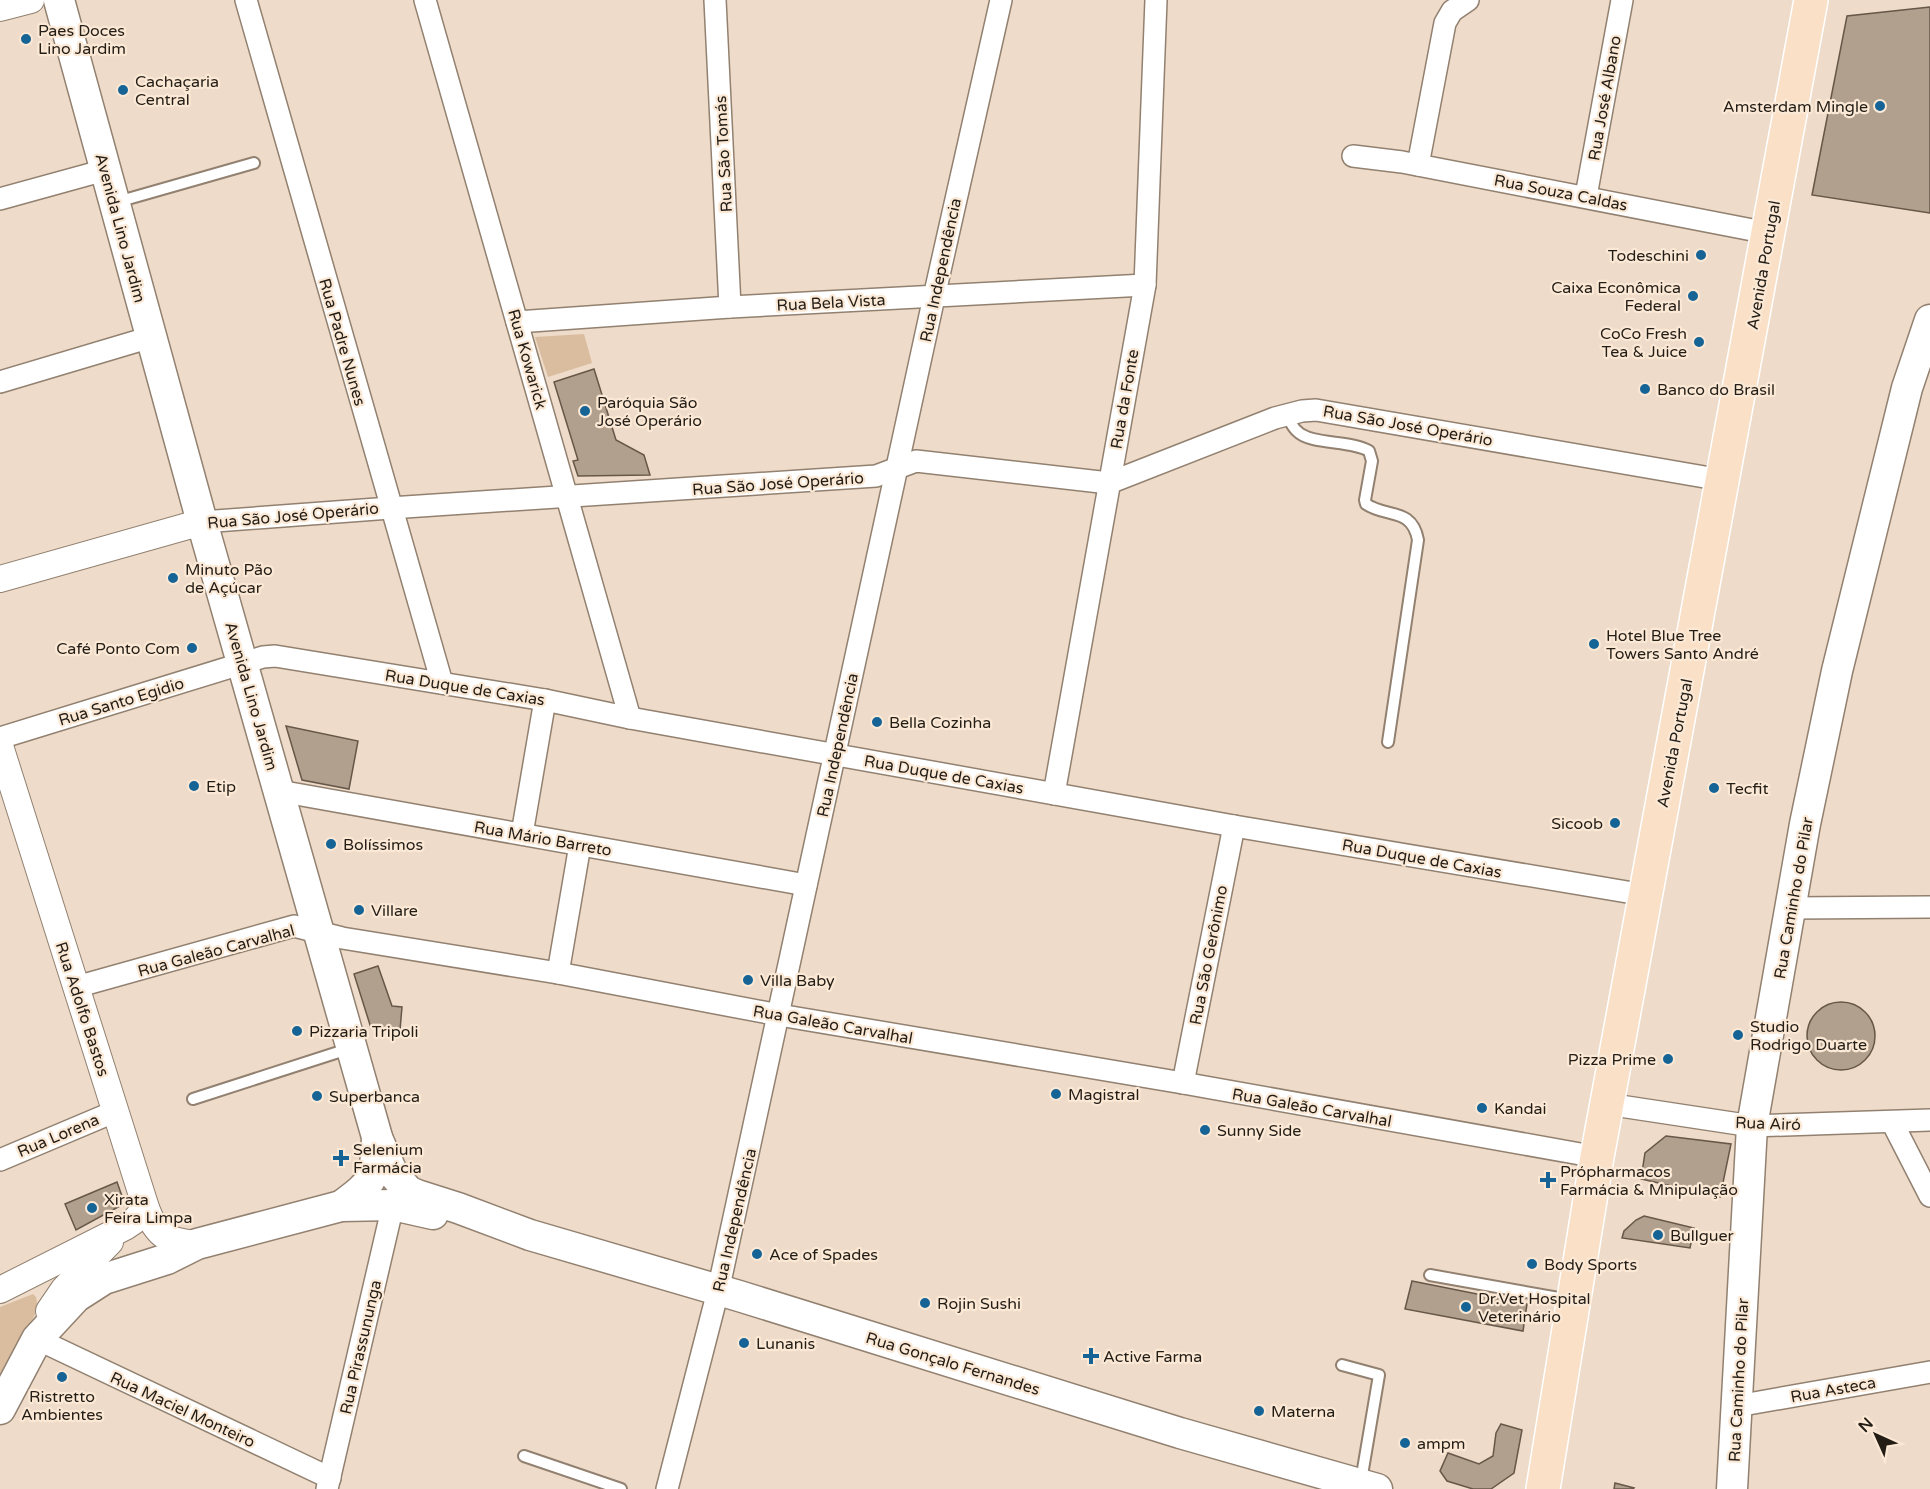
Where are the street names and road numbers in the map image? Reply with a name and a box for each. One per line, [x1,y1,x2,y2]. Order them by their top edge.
street label: Rua José Albano [1584,34,1626,162]
street label: Rua São Tomás [711,95,737,213]
street label: Avenida Lino Jardim [90,151,150,305]
street label: Rua Souza Caldas [1492,170,1629,216]
street label: Rua Independência [916,196,966,344]
street label: Avenida Portugal [1743,199,1785,331]
street label: Rua Padre Nunes [314,276,370,408]
street label: Rua Bela Vista [776,290,886,316]
street label: Rua Kowarick [503,307,551,412]
street label: Rua da Fonte [1106,348,1144,451]
street label: Rua São José Operário [1321,401,1494,451]
street label: Rua São José Operário [692,468,865,500]
street label: Rua São José Operário [207,499,380,533]
street label: Avenida Lino Jardim [220,620,282,773]
street label: Rua Duque de Caxias [383,665,546,711]
street label: Rua Independência [813,671,863,819]
street label: Rua Santo Egidio [56,673,187,731]
street label: Avenida Portugal [1653,677,1697,809]
street label: Rua Duque de Caxias [862,751,1025,799]
street label: Rua Caminho do Pilar [1770,815,1818,981]
street label: Rua Mário Barreto [472,817,613,861]
street label: Rua Duque de Caxias [1340,835,1503,883]
street label: Rua São Gerônimo [1186,884,1232,1027]
street label: Rua Galeão Carvalhal [136,920,297,982]
street label: Rua Adolfo Bastos [51,939,113,1079]
street label: Rua Galeão Carvalhal [751,1001,914,1049]
street label: Rua Galeão Carvalhal [1230,1084,1393,1132]
street label: Rua Lorena [14,1110,102,1162]
street label: Rua Airó [1735,1113,1801,1135]
street label: Rua Independência [709,1146,761,1294]
street label: Rua Pirassununga [336,1278,386,1416]
street label: Rua Caminho do Pilar [1725,1297,1753,1463]
street label: Rua Gonçalo Fernandes [863,1328,1042,1400]
street label: Rua Maciel Monteiro [107,1368,258,1452]
street label: Rua Asteca [1789,1373,1877,1407]

